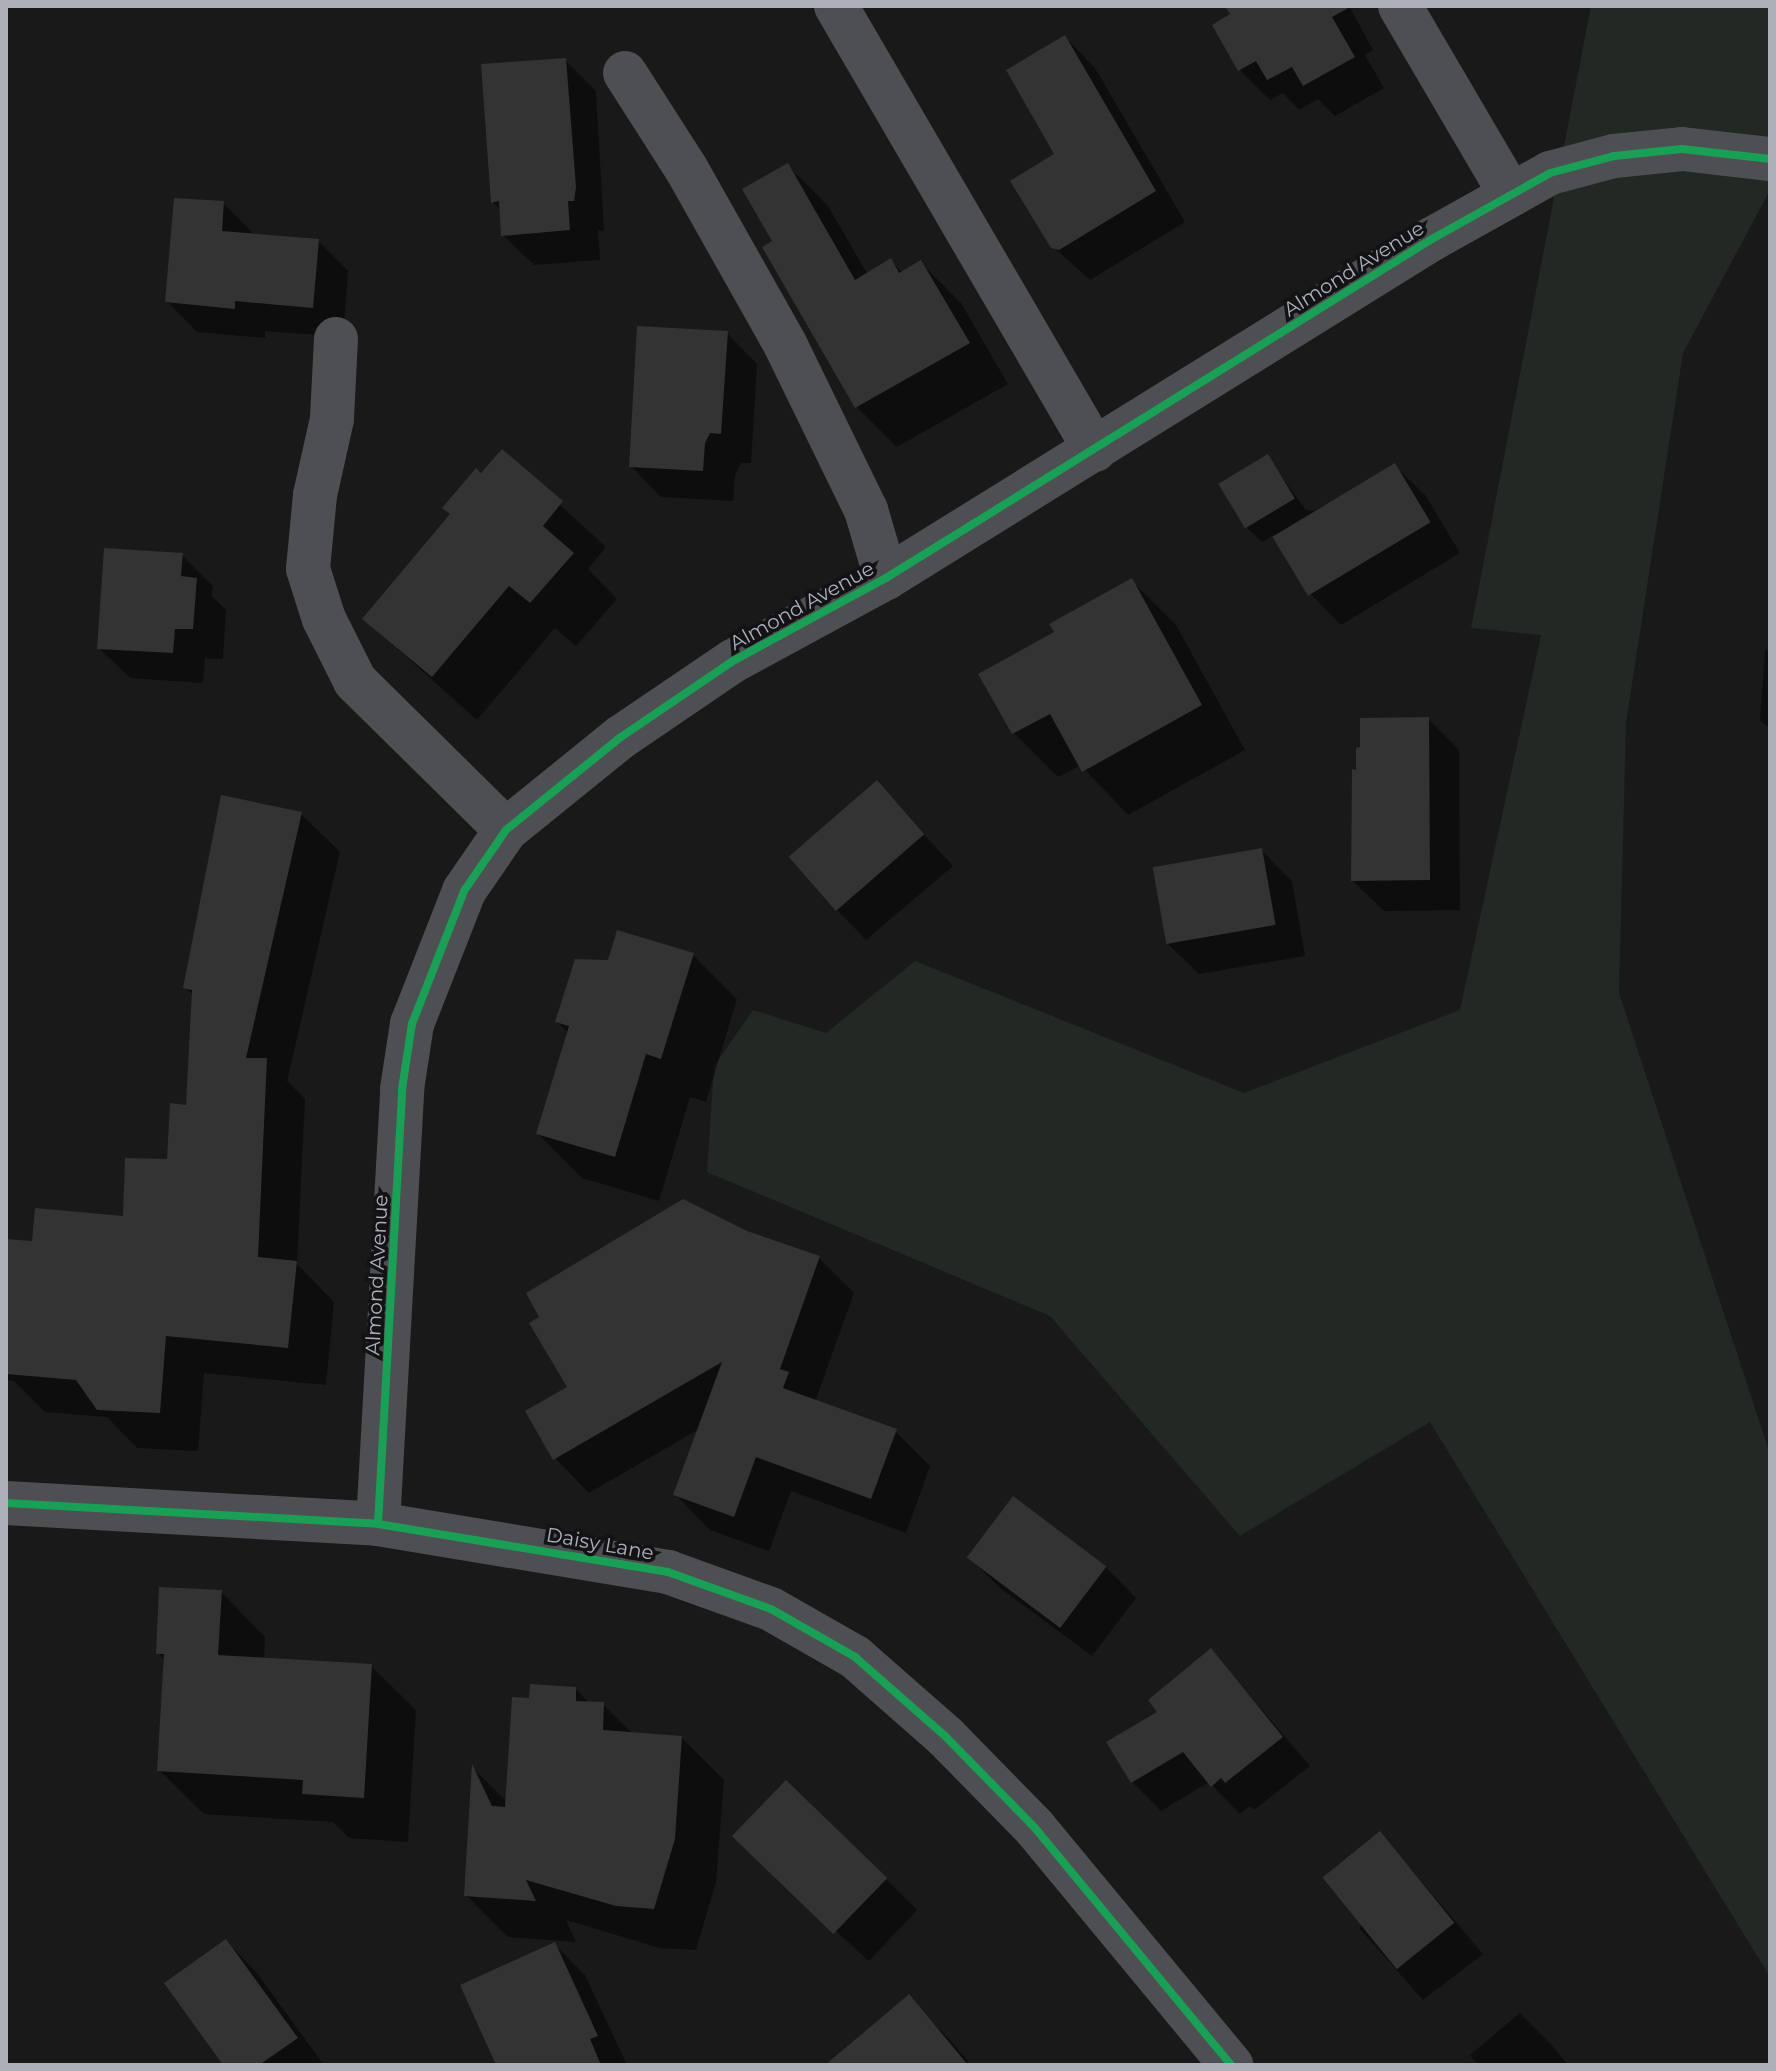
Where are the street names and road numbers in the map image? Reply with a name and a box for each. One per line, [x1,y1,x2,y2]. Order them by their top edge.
street label: Almond Avenue [1279,216,1429,322]
street label: Almond Avenue [726,556,878,656]
street label: Almond Avenue [361,1194,393,1356]
street label: Daisy Lane [544,1523,656,1565]

